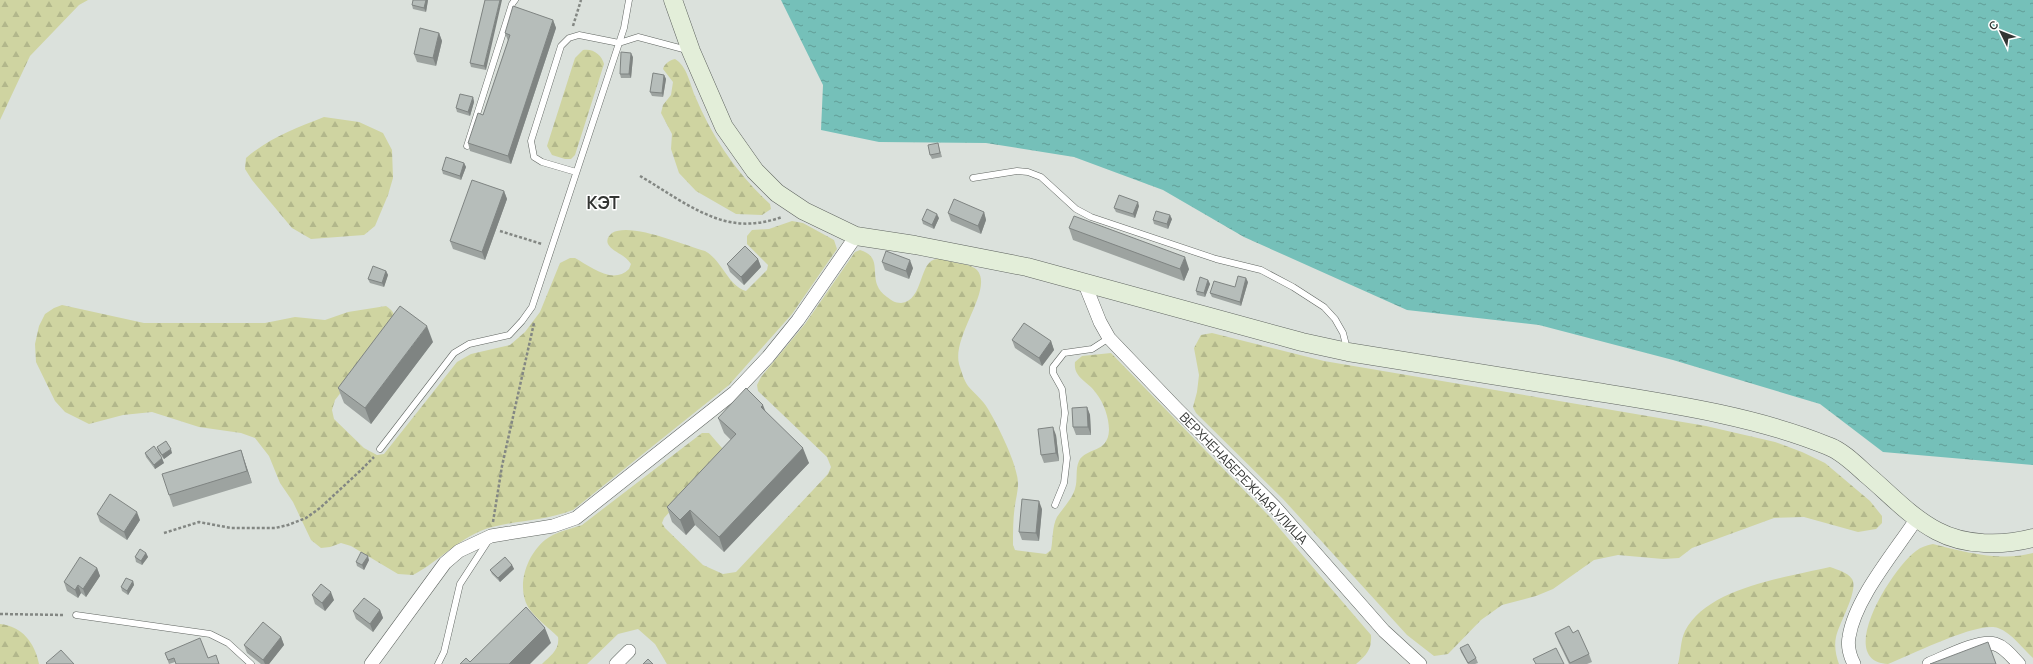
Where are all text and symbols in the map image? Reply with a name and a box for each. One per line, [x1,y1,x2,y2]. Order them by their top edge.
north arrow [1981,12,2021,52]
text: С [1985,17,2002,33]
district label: КЭТ [586,191,620,214]
street label: ВЕРХНЕНАБЕРЕЖНАЯ УЛИЦА [1176,408,1312,548]

